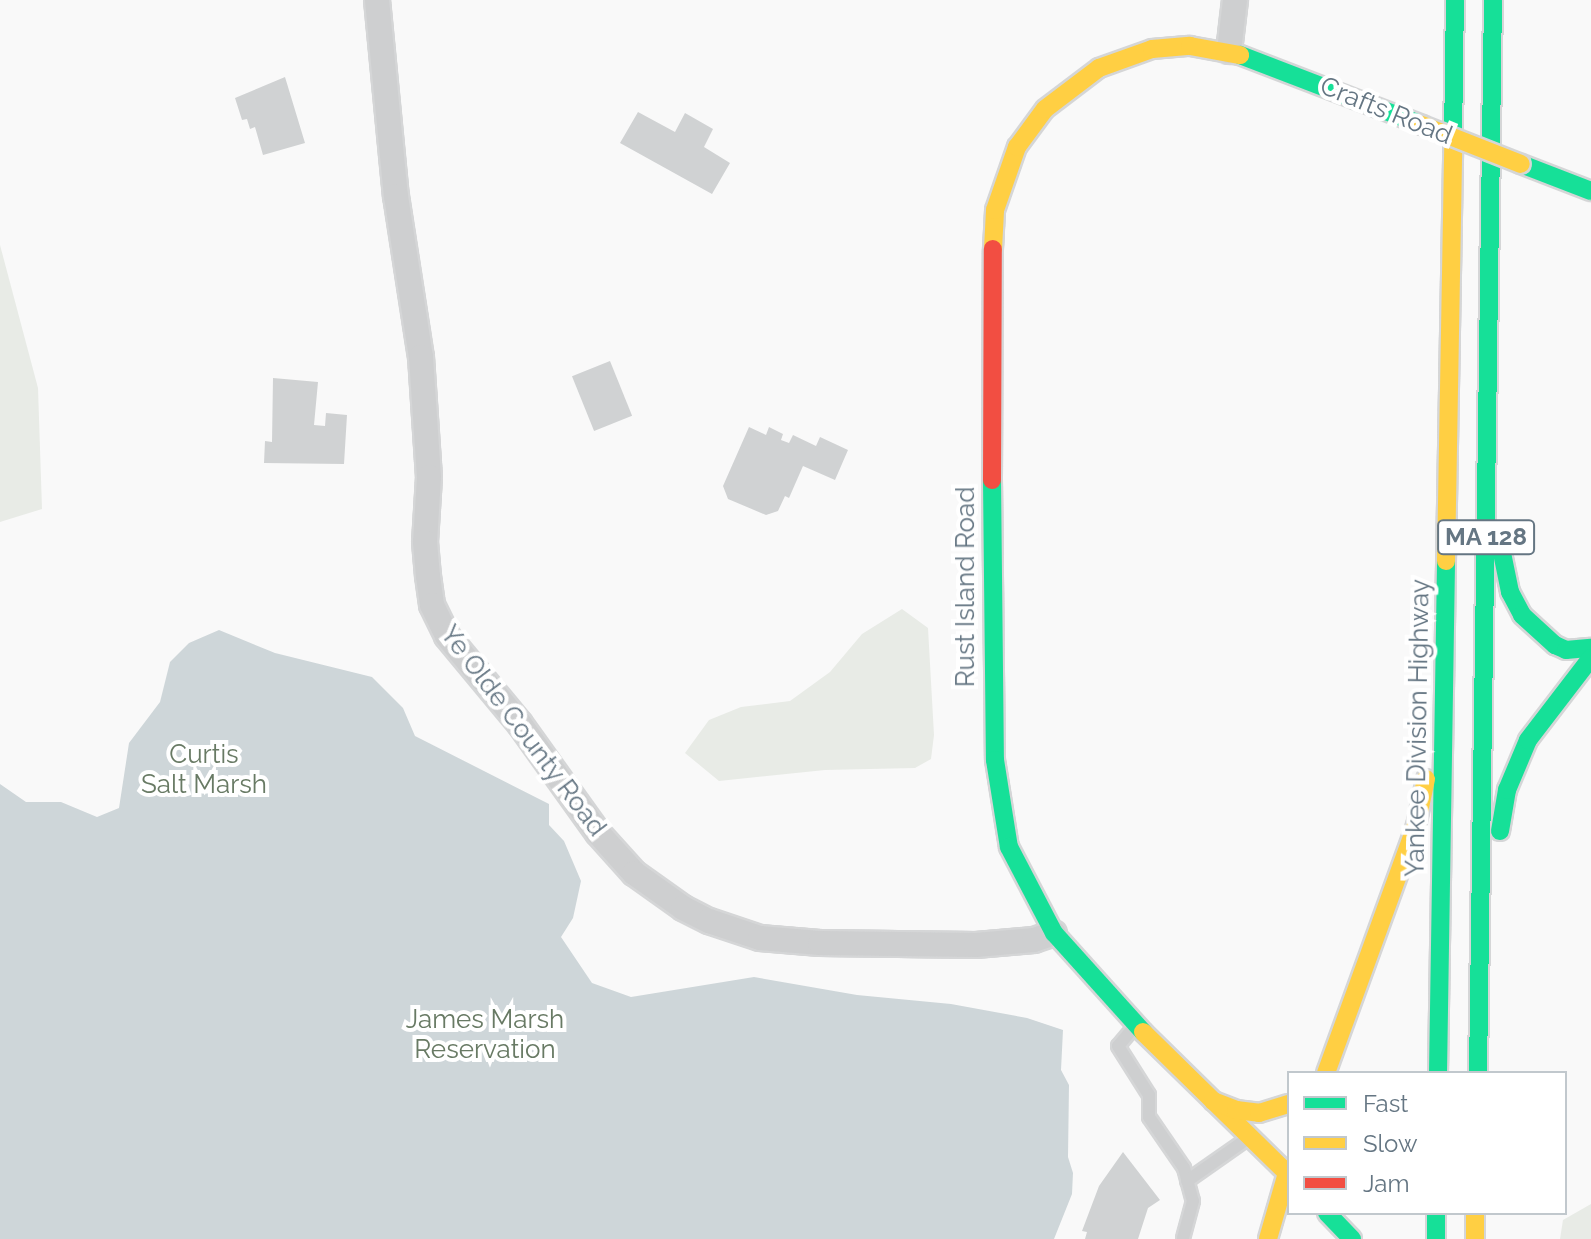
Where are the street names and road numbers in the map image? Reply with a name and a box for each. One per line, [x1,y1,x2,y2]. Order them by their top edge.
street label: Crafts Road [1315,70,1457,152]
street label: Rust Island Road [950,487,982,687]
road number: MA 128 [1436,517,1536,557]
street label: Yankee Division Highway [1400,579,1436,877]
street label: Ye Olde County Road [433,619,613,843]

